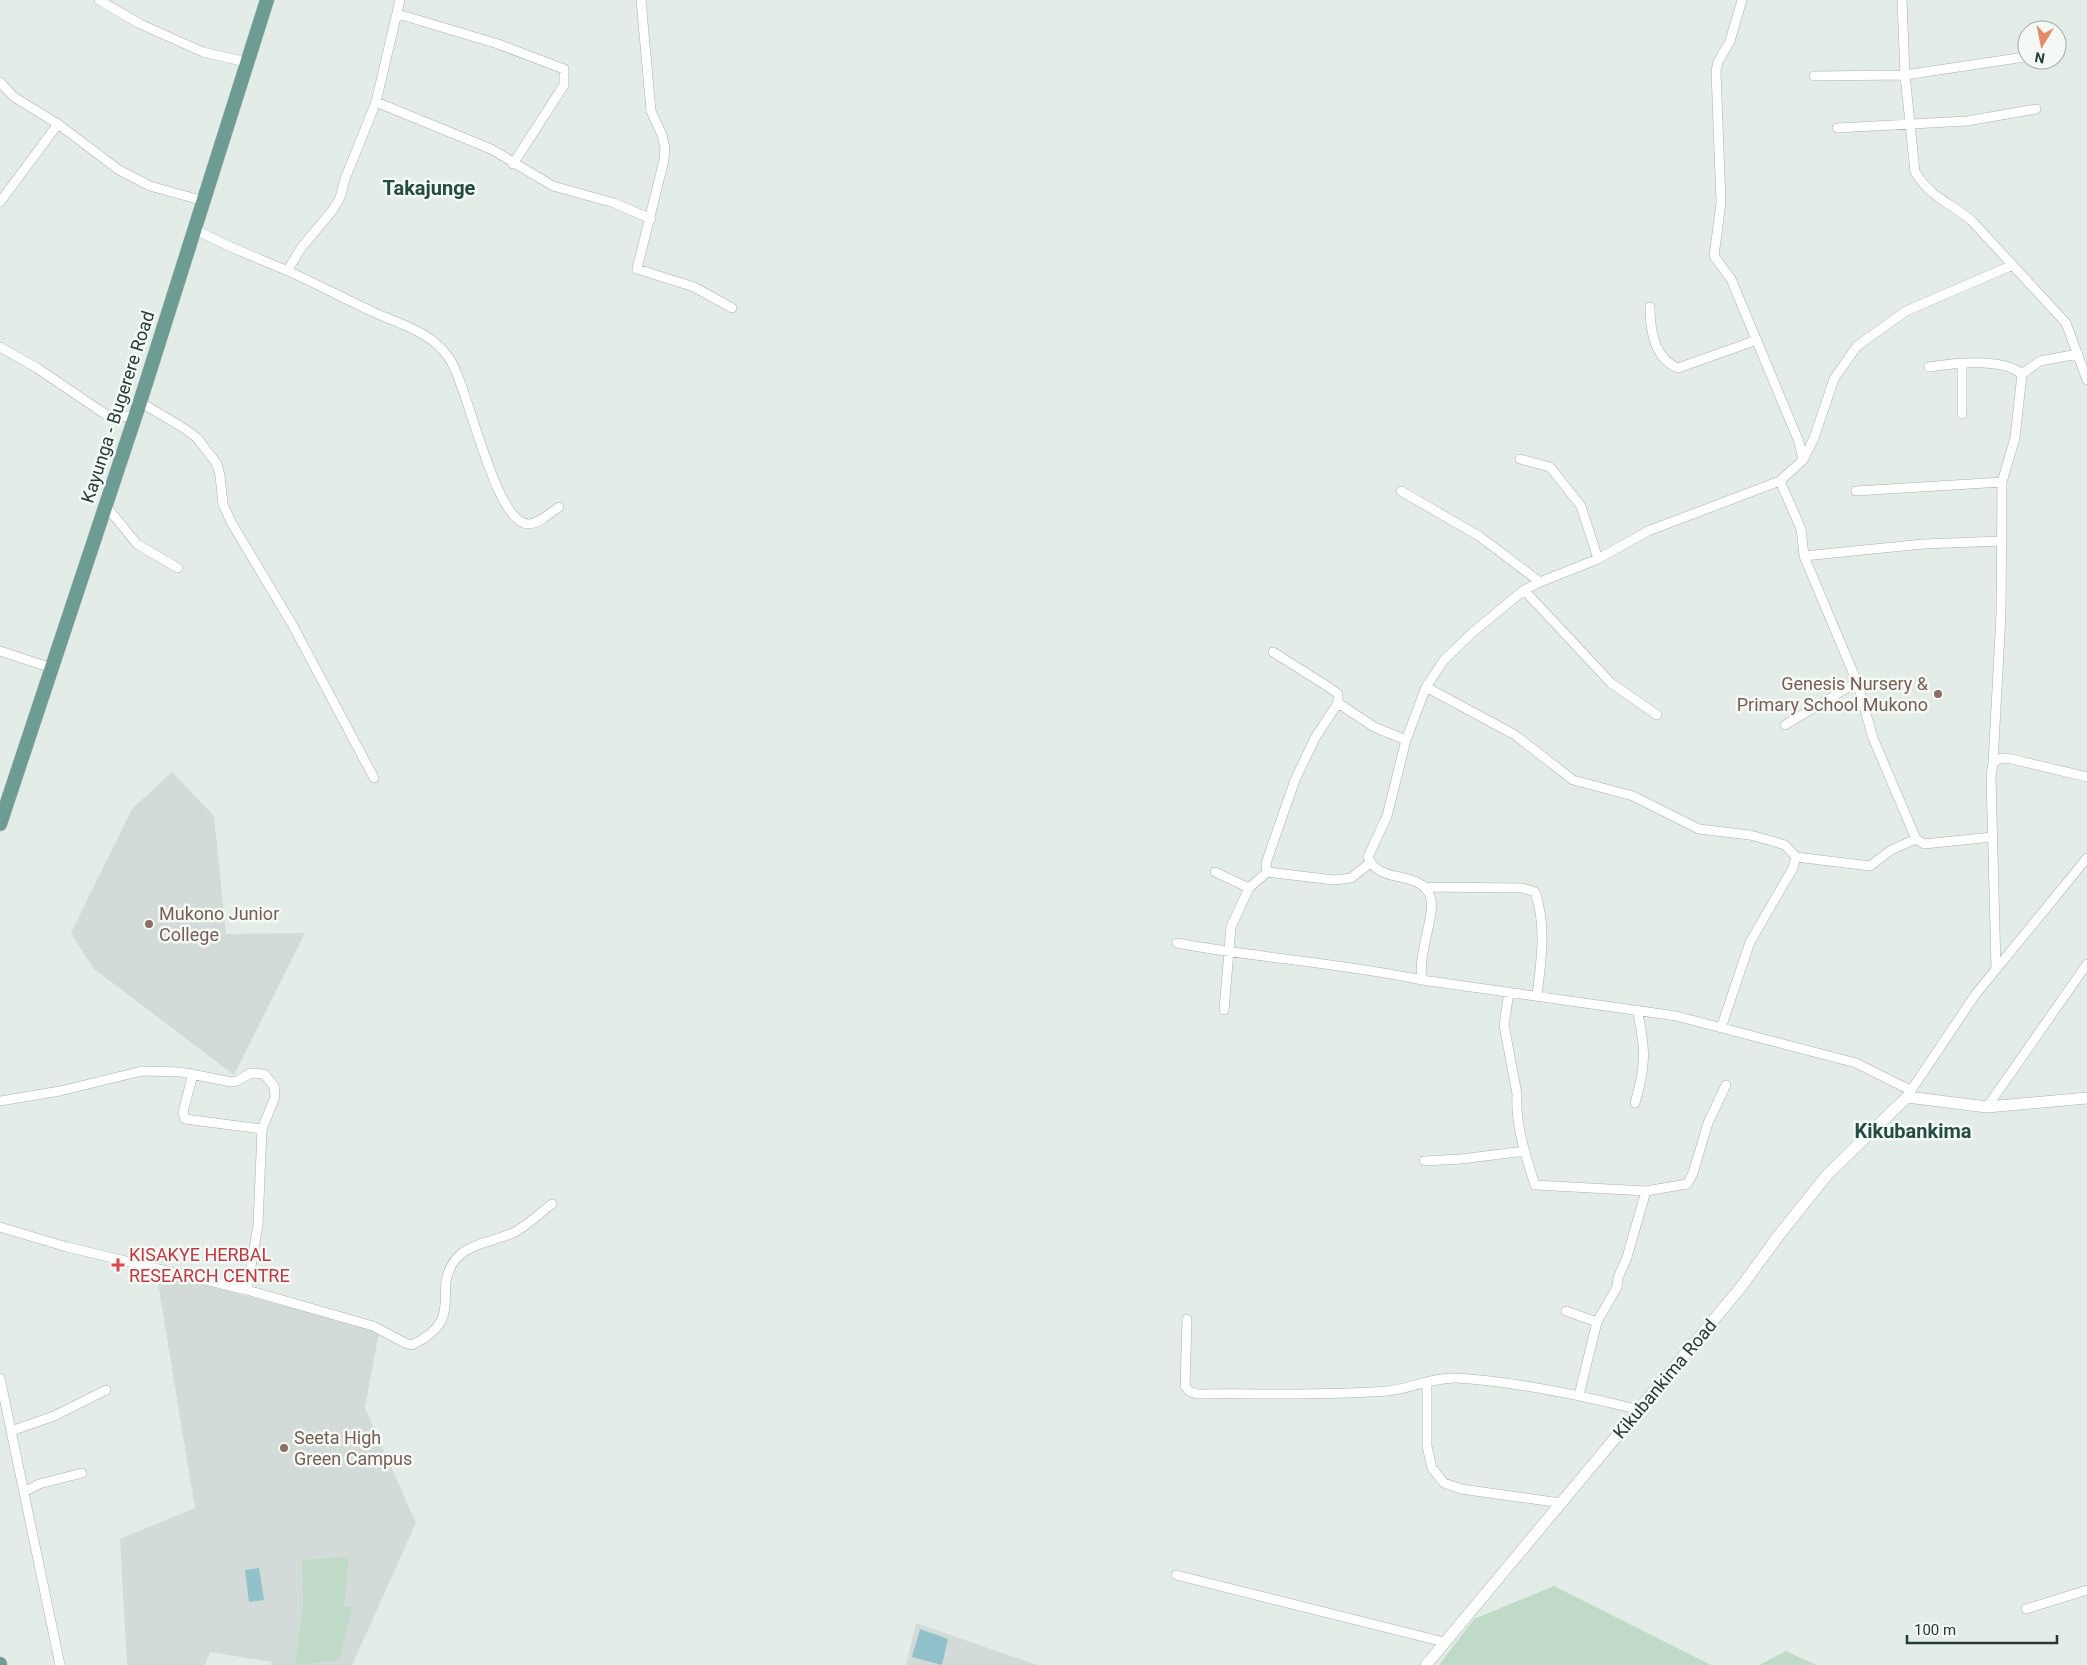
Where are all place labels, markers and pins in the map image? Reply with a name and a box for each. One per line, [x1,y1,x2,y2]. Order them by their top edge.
place label: Genesis Nursery & Primary School Mukono [1737,673,1929,715]
marker: Genesis Nursery & Primary School Mukono [1932,688,1944,700]
place label: Mukono Junior College [159,903,279,945]
marker: Mukono Junior College [143,918,155,930]
place label: KISAKYE HERBAL RESEARCH CENTRE [129,1244,290,1286]
marker: KISAKYE HERBAL RESEARCH CENTRE [111,1258,125,1272]
place label: Seeta High Green Campus [294,1427,412,1469]
marker: Seeta High Green Campus [278,1442,290,1454]

